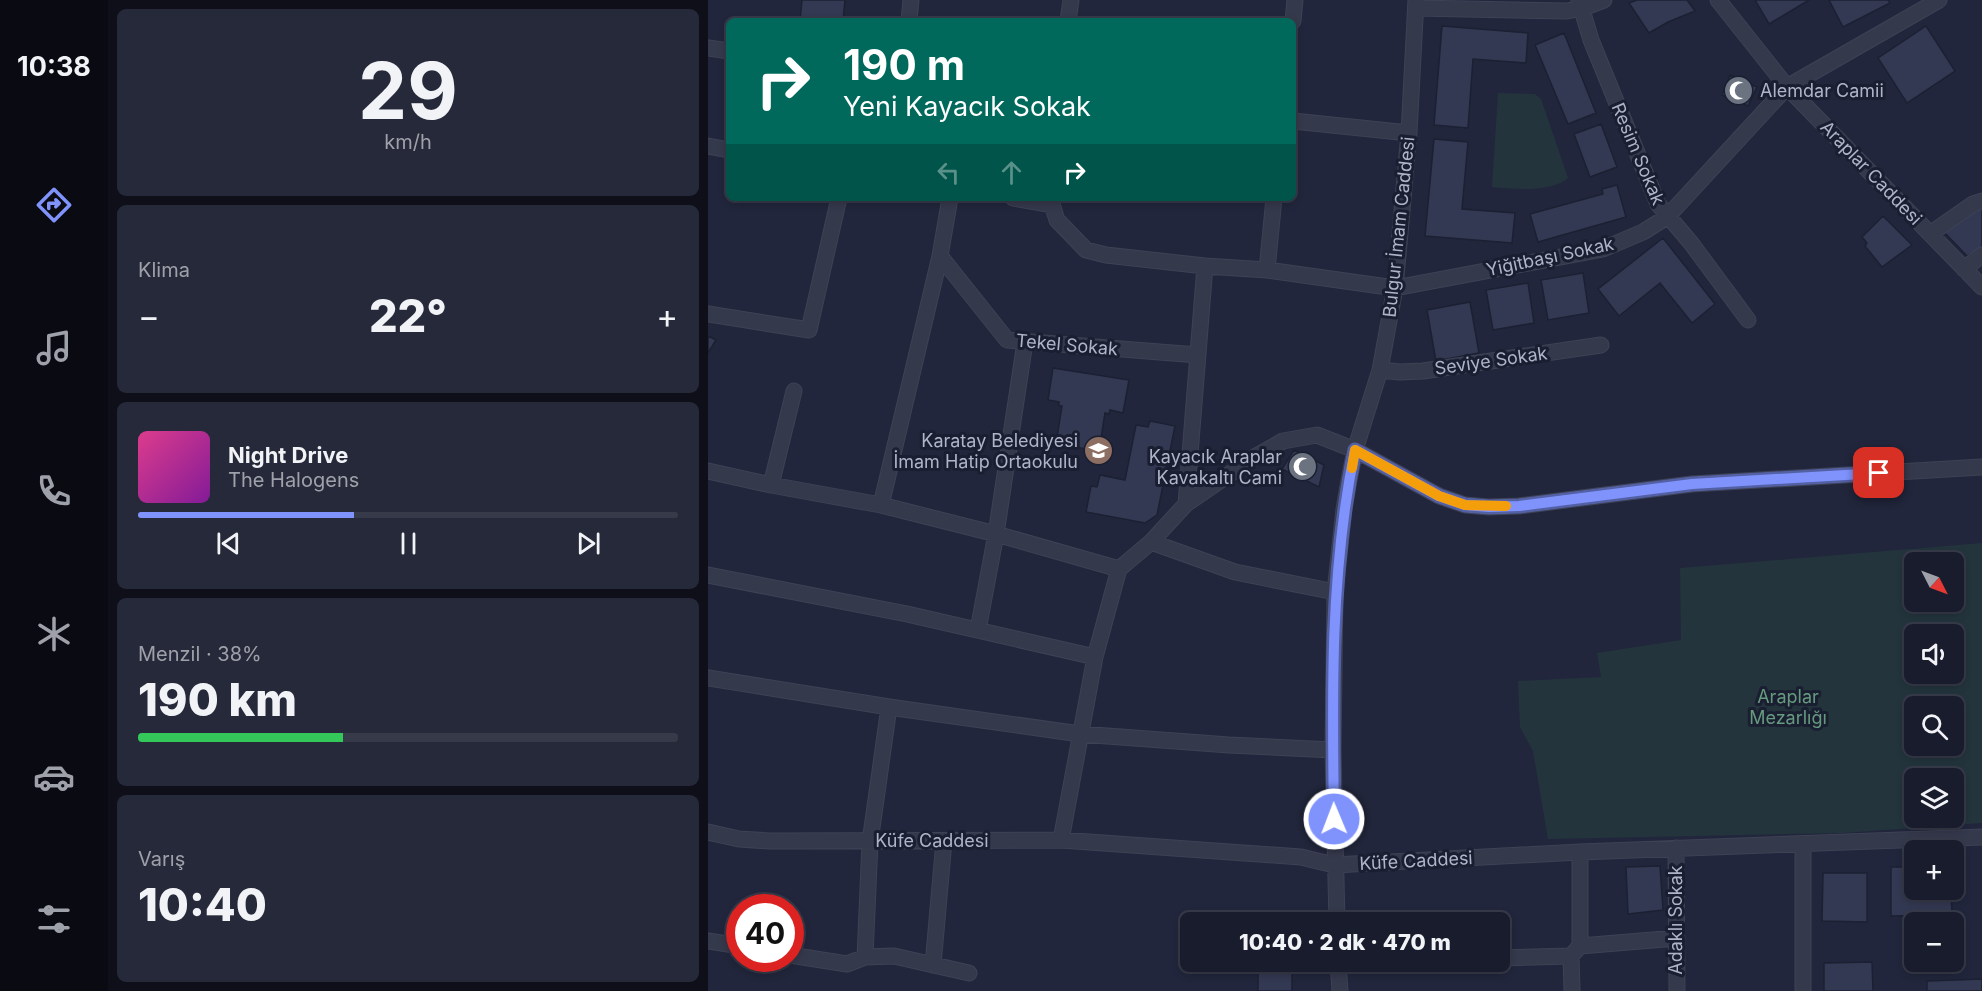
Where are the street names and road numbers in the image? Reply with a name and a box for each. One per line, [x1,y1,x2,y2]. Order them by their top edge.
street label: Resim Sokak [1608,100,1669,208]
street label: Araplar Caddesi [1816,116,1926,229]
street label: Bulgur İmam Caddesi [1378,135,1418,318]
street label: Yiğitbaşı Sokak [1484,233,1616,280]
street label: Tekel Sokak [1015,330,1119,359]
street label: Seviye Sokak [1433,342,1549,379]
street label: Küfe Caddesi [875,830,989,851]
street label: Küfe Caddesi [1359,847,1473,874]
street label: Adaklı Sokak [1665,865,1686,975]

